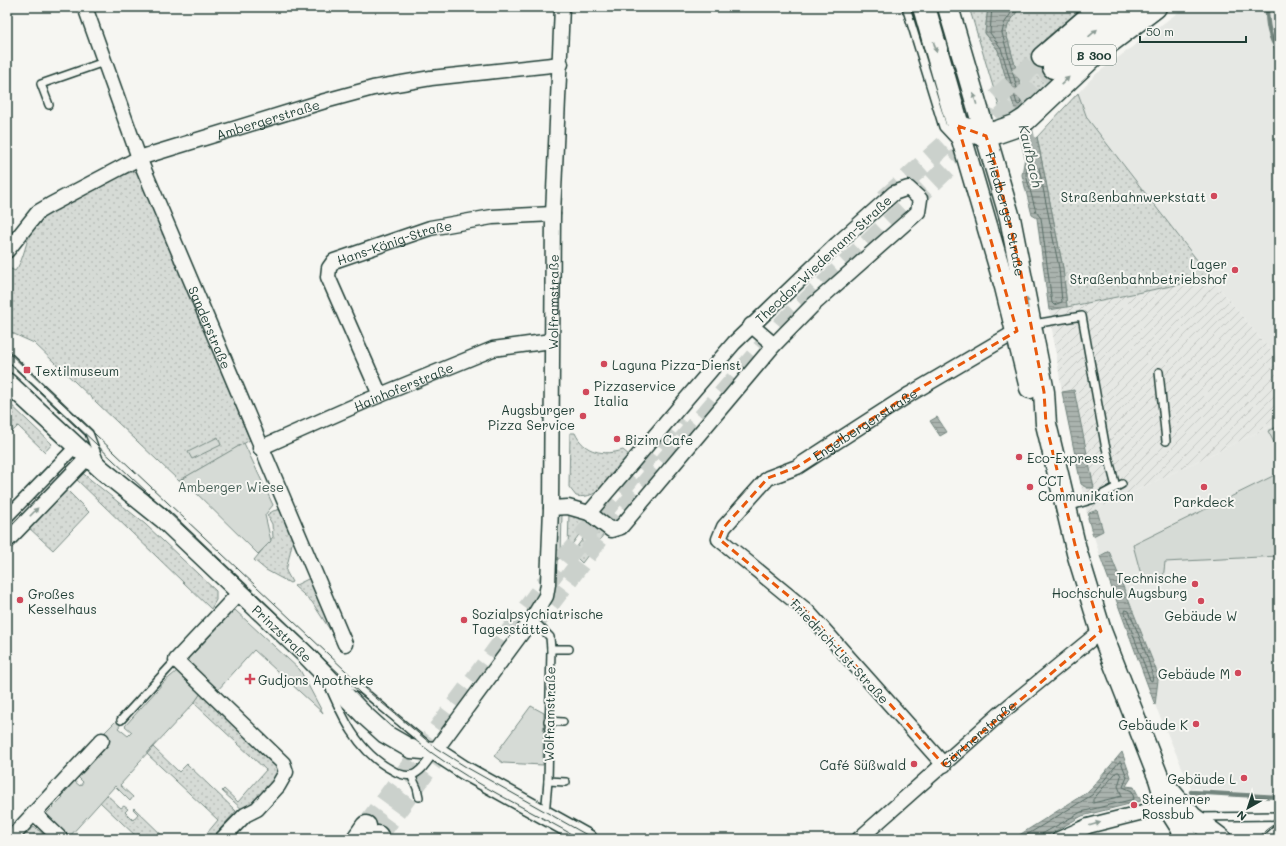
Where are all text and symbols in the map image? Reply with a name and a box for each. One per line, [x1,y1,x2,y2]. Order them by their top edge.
scale bar [1140,18,1246,44]
text: 50 m [1146,23,1174,39]
one-way arrow [1088,29,1098,38]
one-way arrow [932,41,938,53]
road number: B 300 [1072,45,1116,65]
one-way arrow [1060,76,1070,86]
one-way arrow [972,93,978,105]
street label: Ambergerstraße [214,95,322,142]
water label: Kaufbach [1015,123,1047,189]
street label: Friedberger Straße [983,150,1030,277]
place label: Straßenbahnwerkstatt [1061,188,1206,205]
street label: Theodor-Wiedemann-Straße [751,191,895,327]
marker: Straßenbahnwerkstatt [1209,191,1219,201]
street label: Hans-König-Straße [334,216,453,268]
street label: Wolframstraße [544,254,561,350]
place label: Lager Straßenbahnbetriebshof [1070,255,1228,287]
marker: Lager Straßenbahnbetriebshof [1230,265,1240,275]
street label: Sanderstraße [186,283,236,371]
one-way arrow [1024,297,1030,309]
place label: Laguna Pizza-Dienst [612,356,741,373]
street label: Hainhoferstraße [351,358,455,414]
marker: Laguna Pizza-Dienst [599,359,609,369]
place label: Textilmuseum [35,362,119,379]
marker: Textilmuseum [22,365,32,375]
place label: Pizzaservice Italia [594,377,676,409]
street label: Engelbergerstraße [809,383,920,464]
marker: Pizzaservice Italia [581,387,591,397]
place label: Augsburger Pizza Service [488,401,575,433]
marker: Augsburger Pizza Service [578,411,588,421]
place label: Bizim Cafe [625,431,693,448]
marker: Bizim Cafe [612,434,622,444]
place label: Eco-Express [1027,449,1105,466]
marker: Eco-Express [1014,452,1024,462]
place label: CCT Communikation [1038,472,1134,504]
park label: Amberger Wiese [178,478,284,495]
marker: CCT Communikation [1025,482,1035,492]
marker: Parkdeck [1199,482,1209,492]
place label: Parkdeck [1174,493,1234,510]
one-way arrow [29,508,38,517]
place label: Technische Hochschule Augsburg [1052,569,1187,601]
marker: Technische Hochschule Augsburg [1190,579,1200,589]
place label: Großes Kesselhaus [28,585,97,617]
marker: Großes Kesselhaus [15,595,25,605]
street label: Friedrich-List-Straße [787,595,893,707]
marker: Gebäude W [1196,596,1206,606]
street label: Prinzstraße [249,601,316,665]
place label: Sozialpsychiatrische Tagesstätte [472,605,603,637]
place label: Gebäude W [1164,607,1238,624]
marker: Sozialpsychiatrische Tagesstätte [459,615,469,625]
place label: Gebäude M [1158,665,1230,682]
street label: Wolframstraße [540,666,558,762]
marker: Gebäude M [1233,668,1243,678]
place label: Gudjons Apotheke [258,671,374,688]
marker: Gudjons Apotheke [245,674,255,684]
street label: Gärtnerstraße [937,696,1019,771]
place label: Gebäude K [1118,716,1188,733]
marker: Gebäude K [1191,719,1201,729]
place label: Café Süßwald [820,756,906,773]
marker: Café Süßwald [909,759,919,769]
place label: Gebäude L [1168,770,1236,787]
marker: Gebäude L [1239,773,1249,783]
north arrow [1228,788,1268,828]
place label: Steinerner Rossbub [1142,790,1211,822]
marker: Steinerner Rossbub [1129,800,1139,810]
text: N [1233,808,1249,825]
one-way arrow [1090,821,1102,827]

